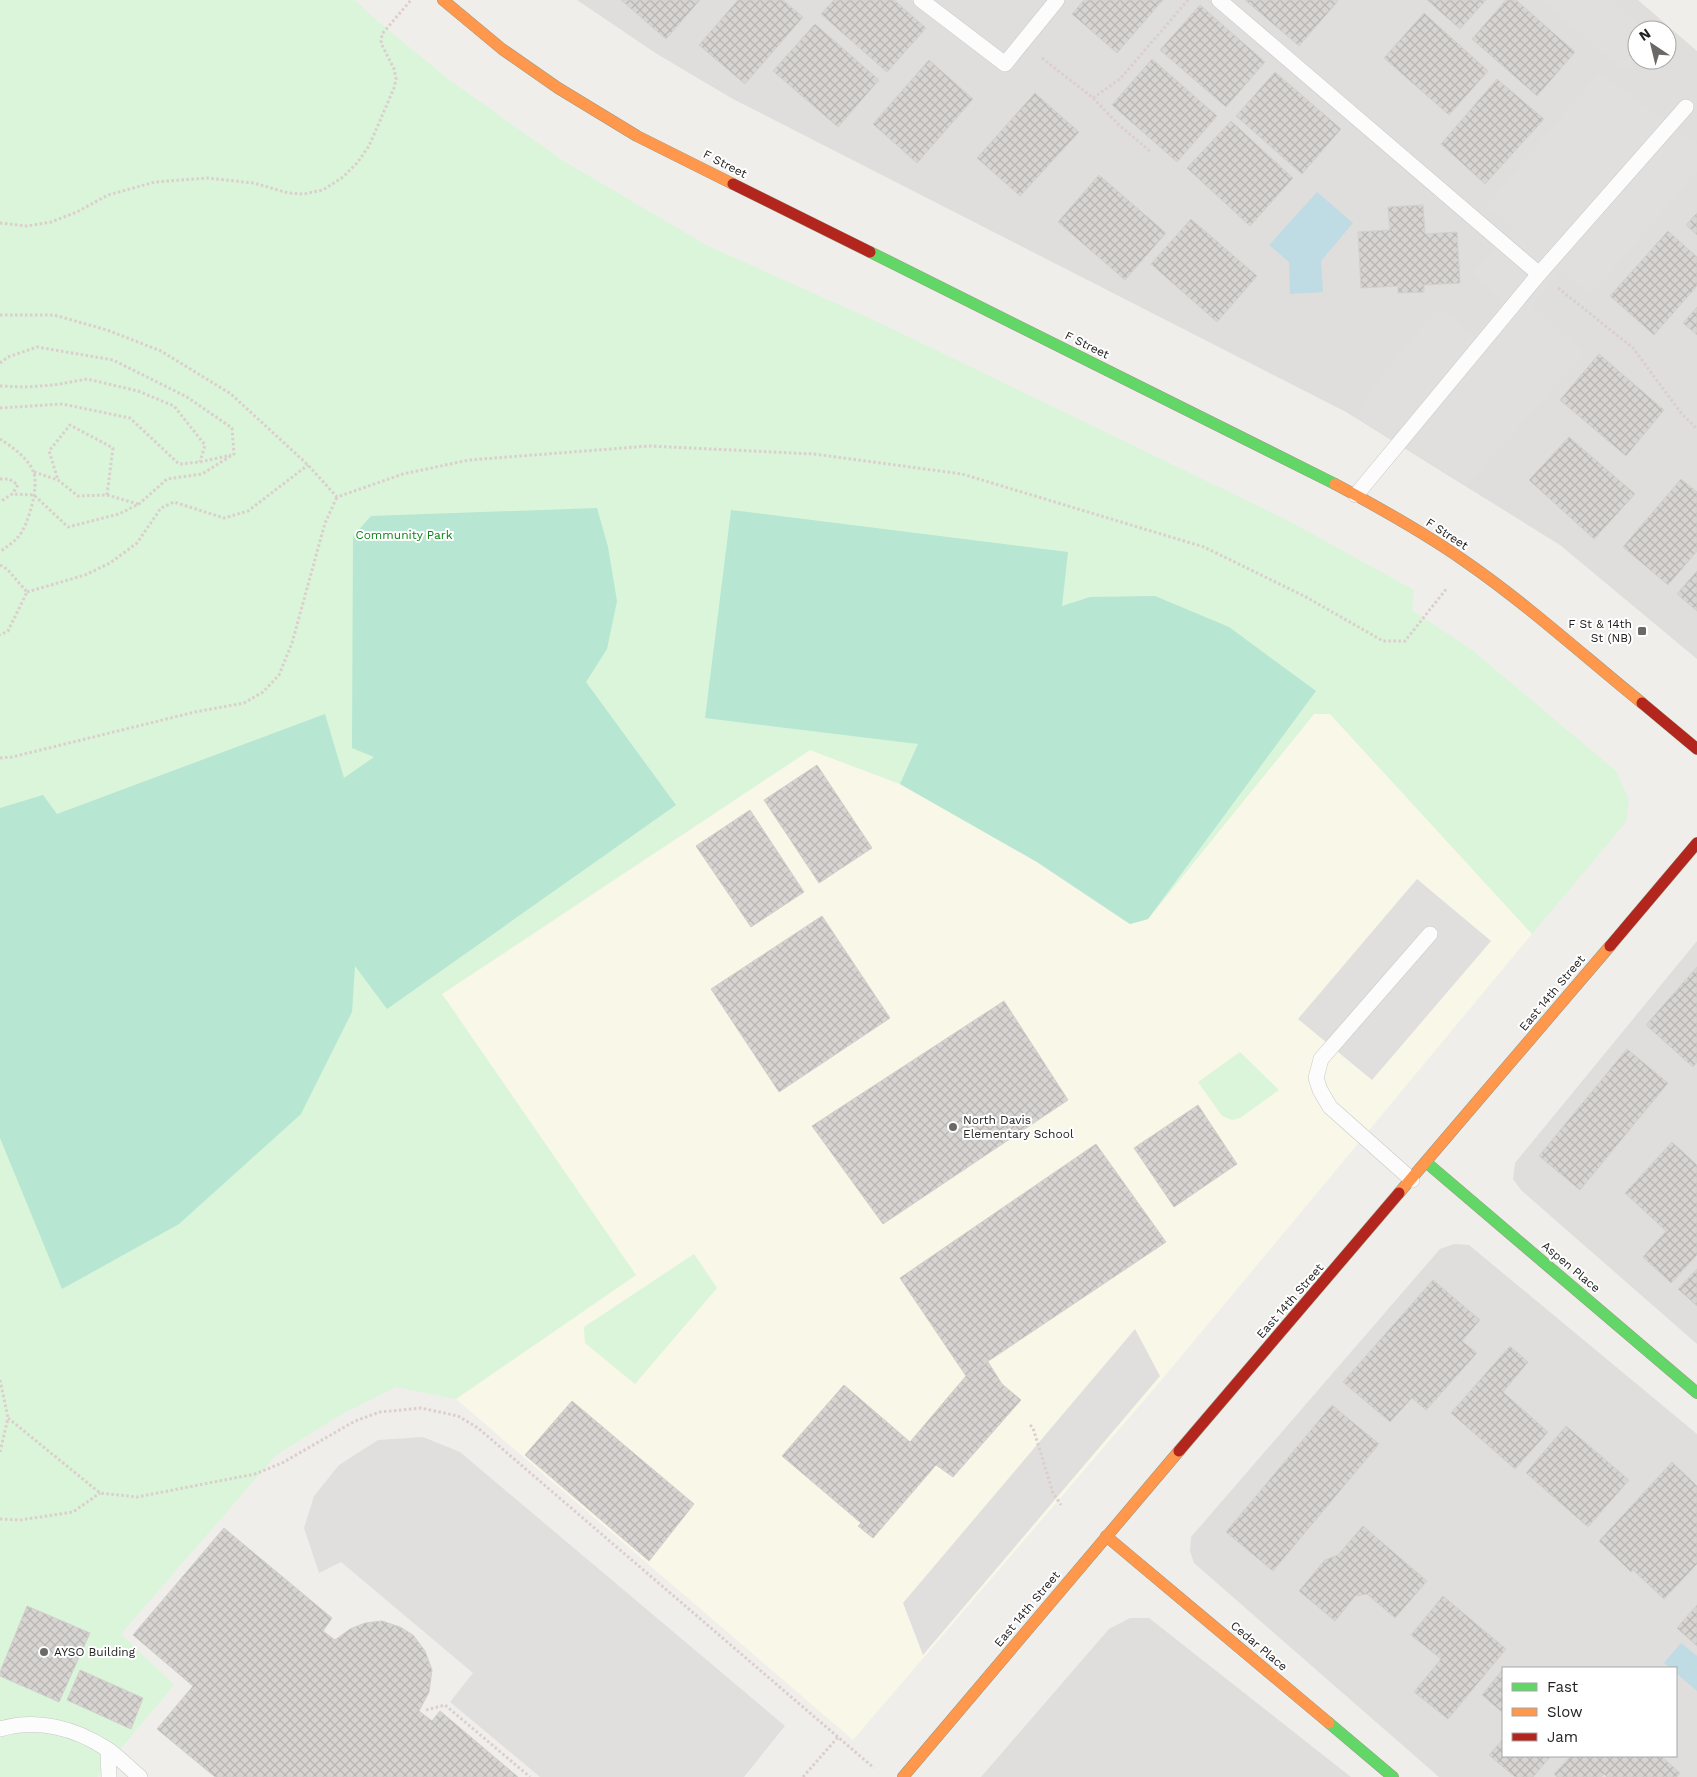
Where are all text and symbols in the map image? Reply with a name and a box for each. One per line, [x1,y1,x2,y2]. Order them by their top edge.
north arrow [1627,20,1677,70]
text: N [1636,25,1653,44]
street label: F Street [701,147,749,181]
street label: F Street [1063,328,1111,362]
street label: F Street [1423,515,1471,553]
park label: Community Park [355,528,453,542]
place label: F St & 14th St (NB) [1568,617,1632,645]
marker: F St & 14th St (NB) [1636,625,1648,637]
street label: East 14th Street [1516,952,1588,1034]
place label: North Davis Elementary School [963,1113,1074,1141]
marker: North Davis Elementary School [947,1121,959,1133]
street label: Aspen Place [1539,1239,1603,1295]
street label: East 14th Street [1254,1261,1326,1341]
street label: East 14th Street [991,1568,1063,1650]
street label: Cedar Place [1228,1618,1290,1674]
place label: AYSO Building [54,1645,136,1659]
marker: AYSO Building [38,1646,50,1658]
legend [1502,1667,1677,1757]
text: Fast [1547,1678,1579,1696]
text: Slow [1547,1703,1583,1721]
text: Jam [1547,1728,1578,1746]

